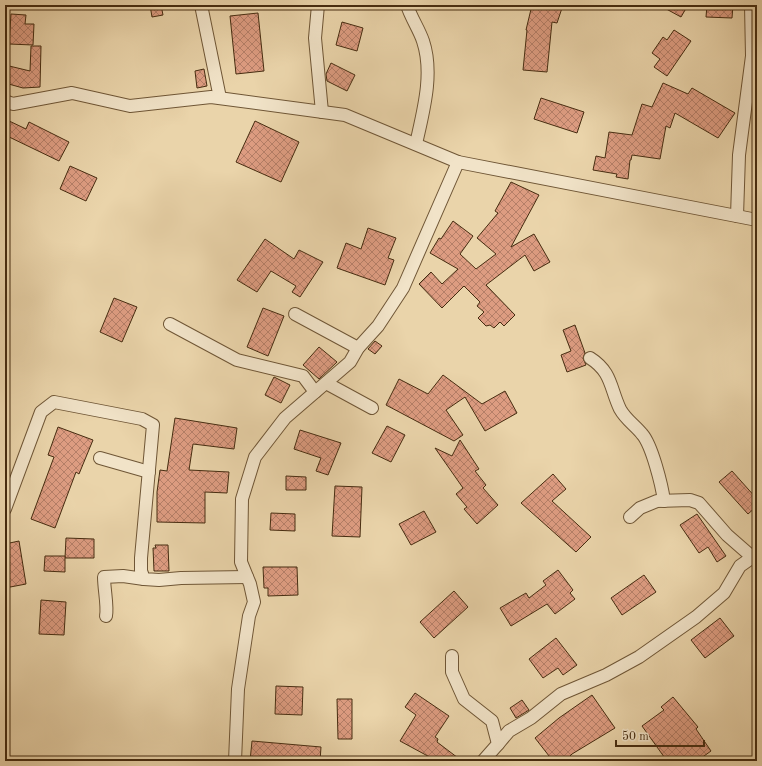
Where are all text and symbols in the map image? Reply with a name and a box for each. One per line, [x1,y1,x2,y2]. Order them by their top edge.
scale bar [616,722,704,748]
text: 50 m [622,730,649,743]

